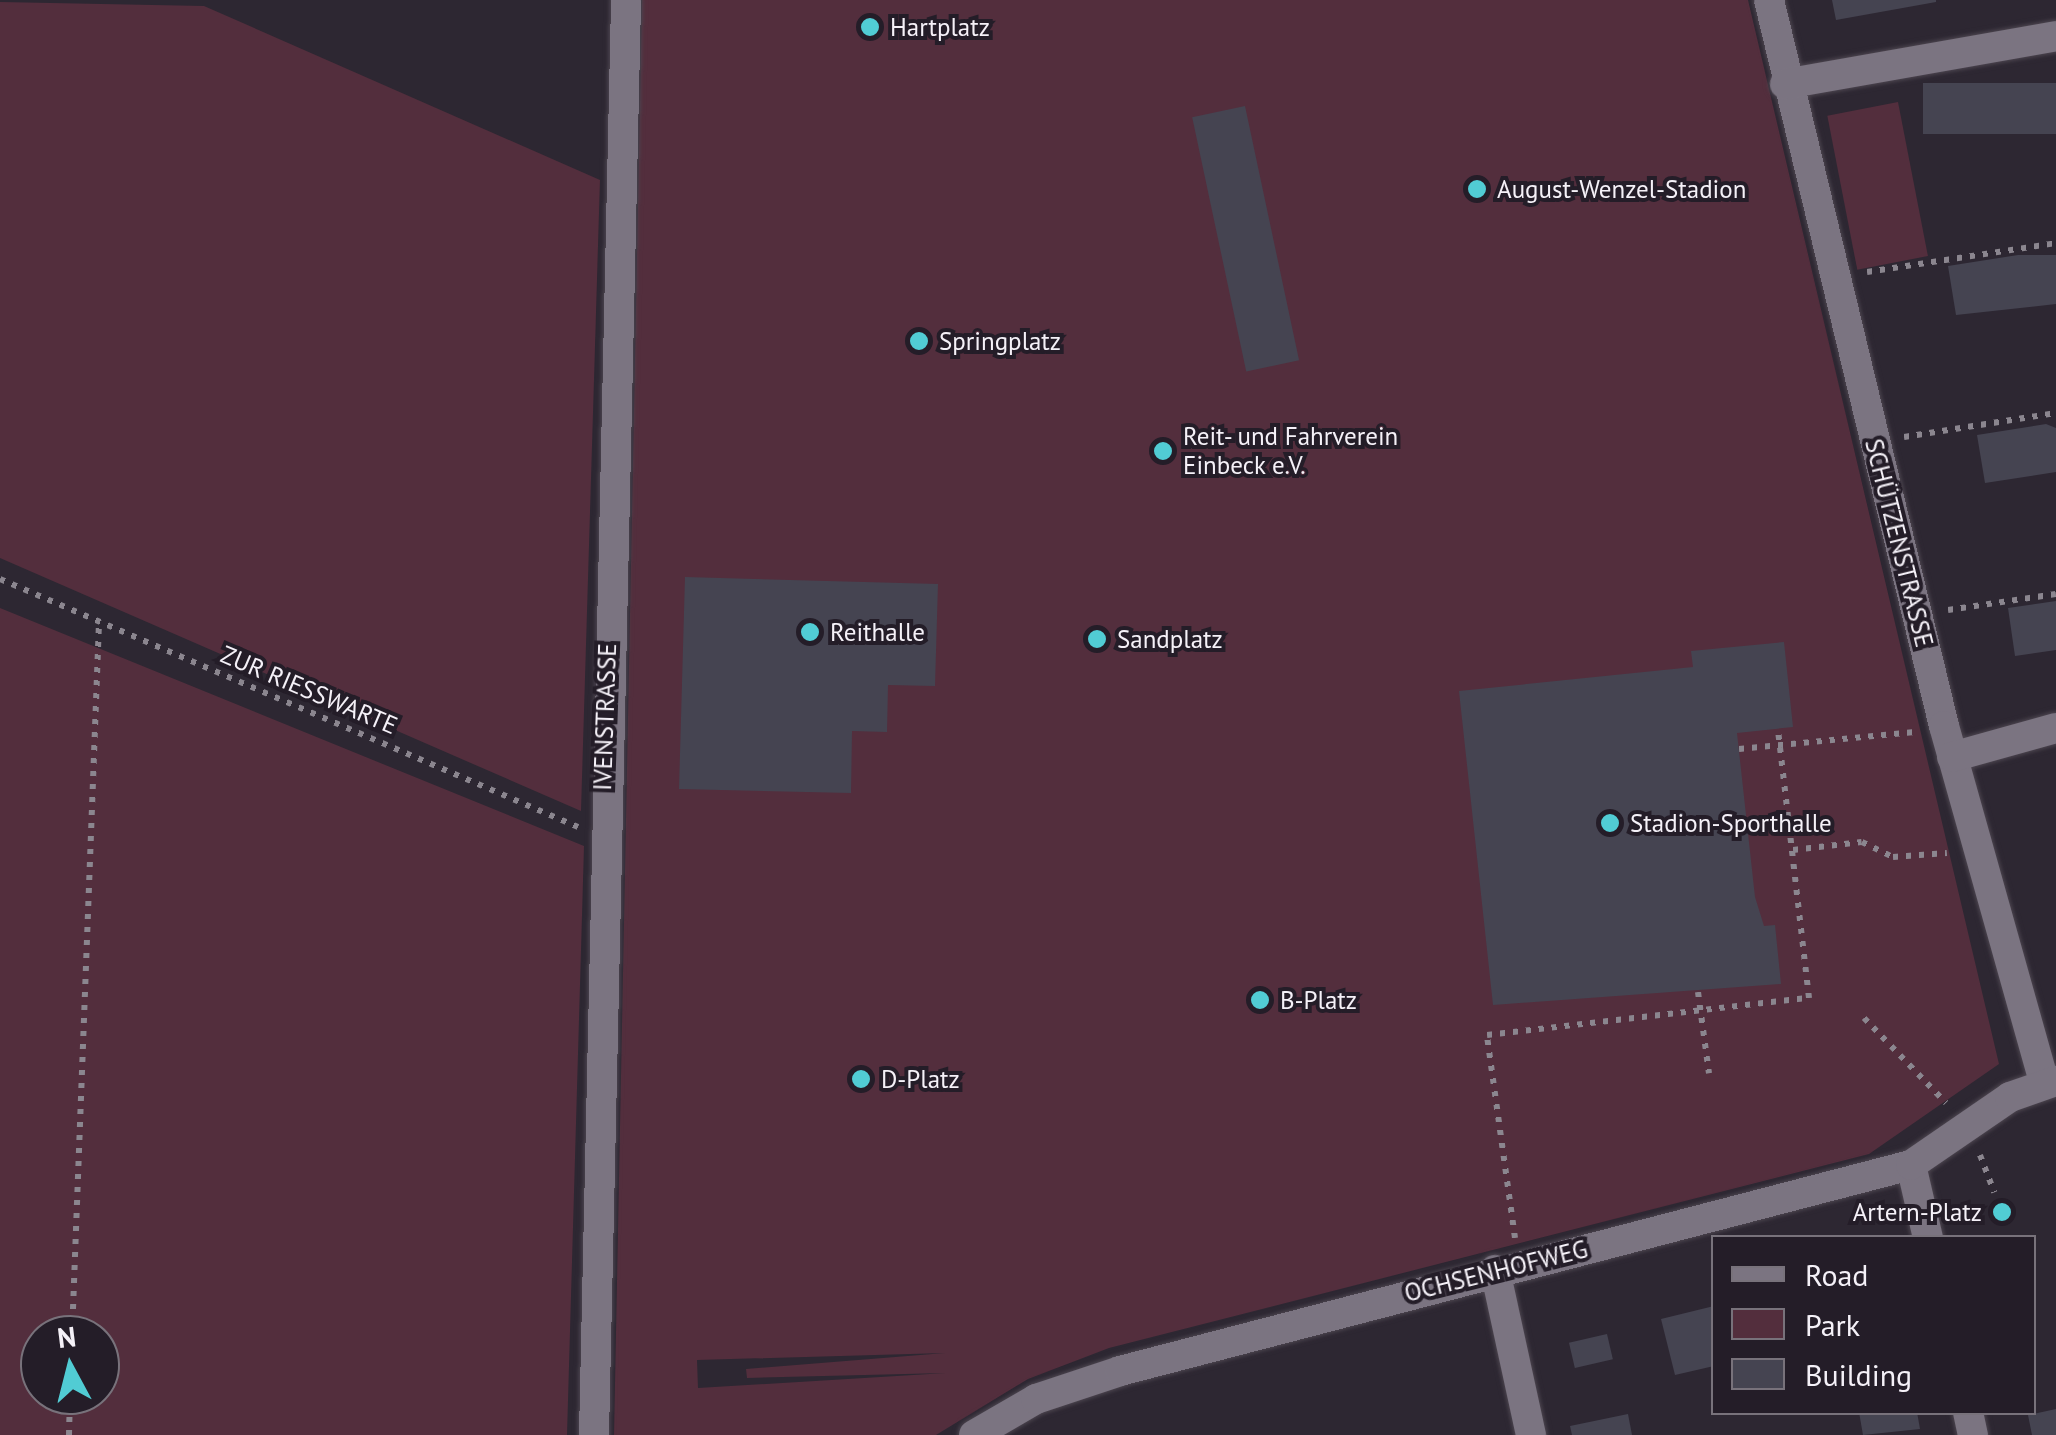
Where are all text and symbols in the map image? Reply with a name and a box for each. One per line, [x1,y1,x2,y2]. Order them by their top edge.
place label: Hartplatz [890,12,990,42]
marker: Hartplatz [859,16,881,38]
place label: August-Wenzel-Stadion [1497,174,1746,204]
marker: August-Wenzel-Stadion [1466,178,1488,200]
place label: Springplatz [939,326,1061,356]
marker: Springplatz [908,330,930,352]
place label: Reit- und Fahrverein Einbeck e.V. [1183,422,1400,481]
street label: SCHÜTZENSTRASSE [1859,436,1939,650]
marker: Reit- und Fahrverein Einbeck e.V. [1152,440,1174,462]
place label: Reithalle [830,617,925,647]
marker: Reithalle [799,621,821,643]
place label: Sandplatz [1117,624,1223,654]
marker: Sandplatz [1086,628,1108,650]
street label: ZUR RIESSWARTE [216,639,402,741]
street label: IVENSTRASSE [587,643,623,791]
place label: Stadion-Sporthalle [1630,808,1832,838]
marker: Stadion-Sporthalle [1599,812,1621,834]
place label: B-Platz [1280,985,1357,1015]
marker: B-Platz [1249,989,1271,1011]
place label: D-Platz [881,1064,960,1094]
marker: D-Platz [850,1068,872,1090]
place label: Artern-Platz [1853,1197,1982,1227]
marker: Artern-Platz [1991,1201,2013,1223]
street label: OCHSENHOFWEG [1401,1234,1591,1308]
legend [1711,1235,2036,1415]
text: Road [1805,1255,1869,1294]
text: Park [1805,1305,1860,1344]
north arrow [20,1315,120,1415]
text: N [55,1317,78,1356]
text: Building [1805,1355,1912,1394]

